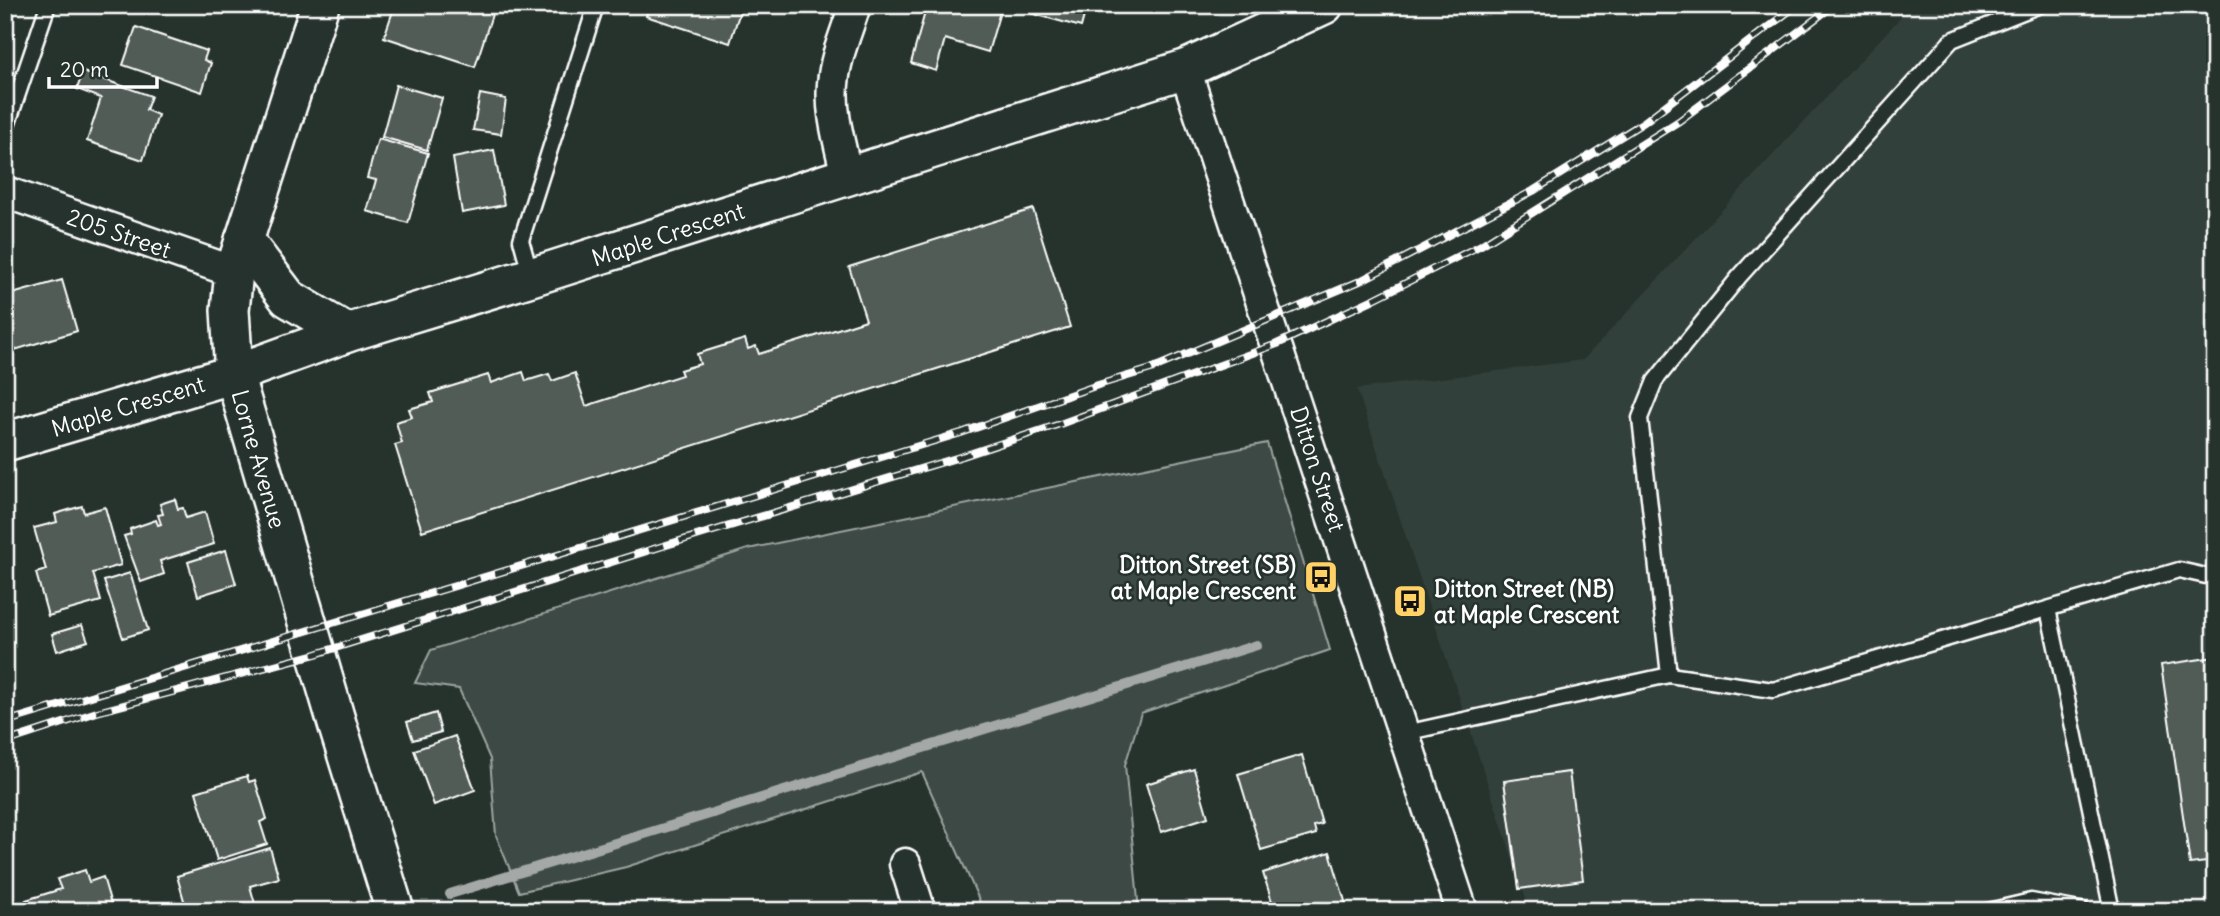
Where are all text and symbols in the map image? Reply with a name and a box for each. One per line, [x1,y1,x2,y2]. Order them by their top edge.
scale bar [49,46,158,90]
text: 20 m [60,56,109,83]
street label: Maple Crescent [588,196,748,272]
street label: 205 Street [63,202,175,264]
street label: Maple Crescent [48,369,208,443]
street label: Lorne Avenue [225,386,293,532]
street label: Ditton Street [1284,403,1352,536]
place label: Ditton Street (SB) at Maple Crescent [1111,550,1296,605]
bus stop icon: Ditton Street (SB) at Maple Crescent [1302,558,1340,596]
place label: Ditton Street (NB) at Maple Crescent [1434,574,1619,629]
bus stop icon: Ditton Street (NB) at Maple Crescent [1391,582,1429,620]

